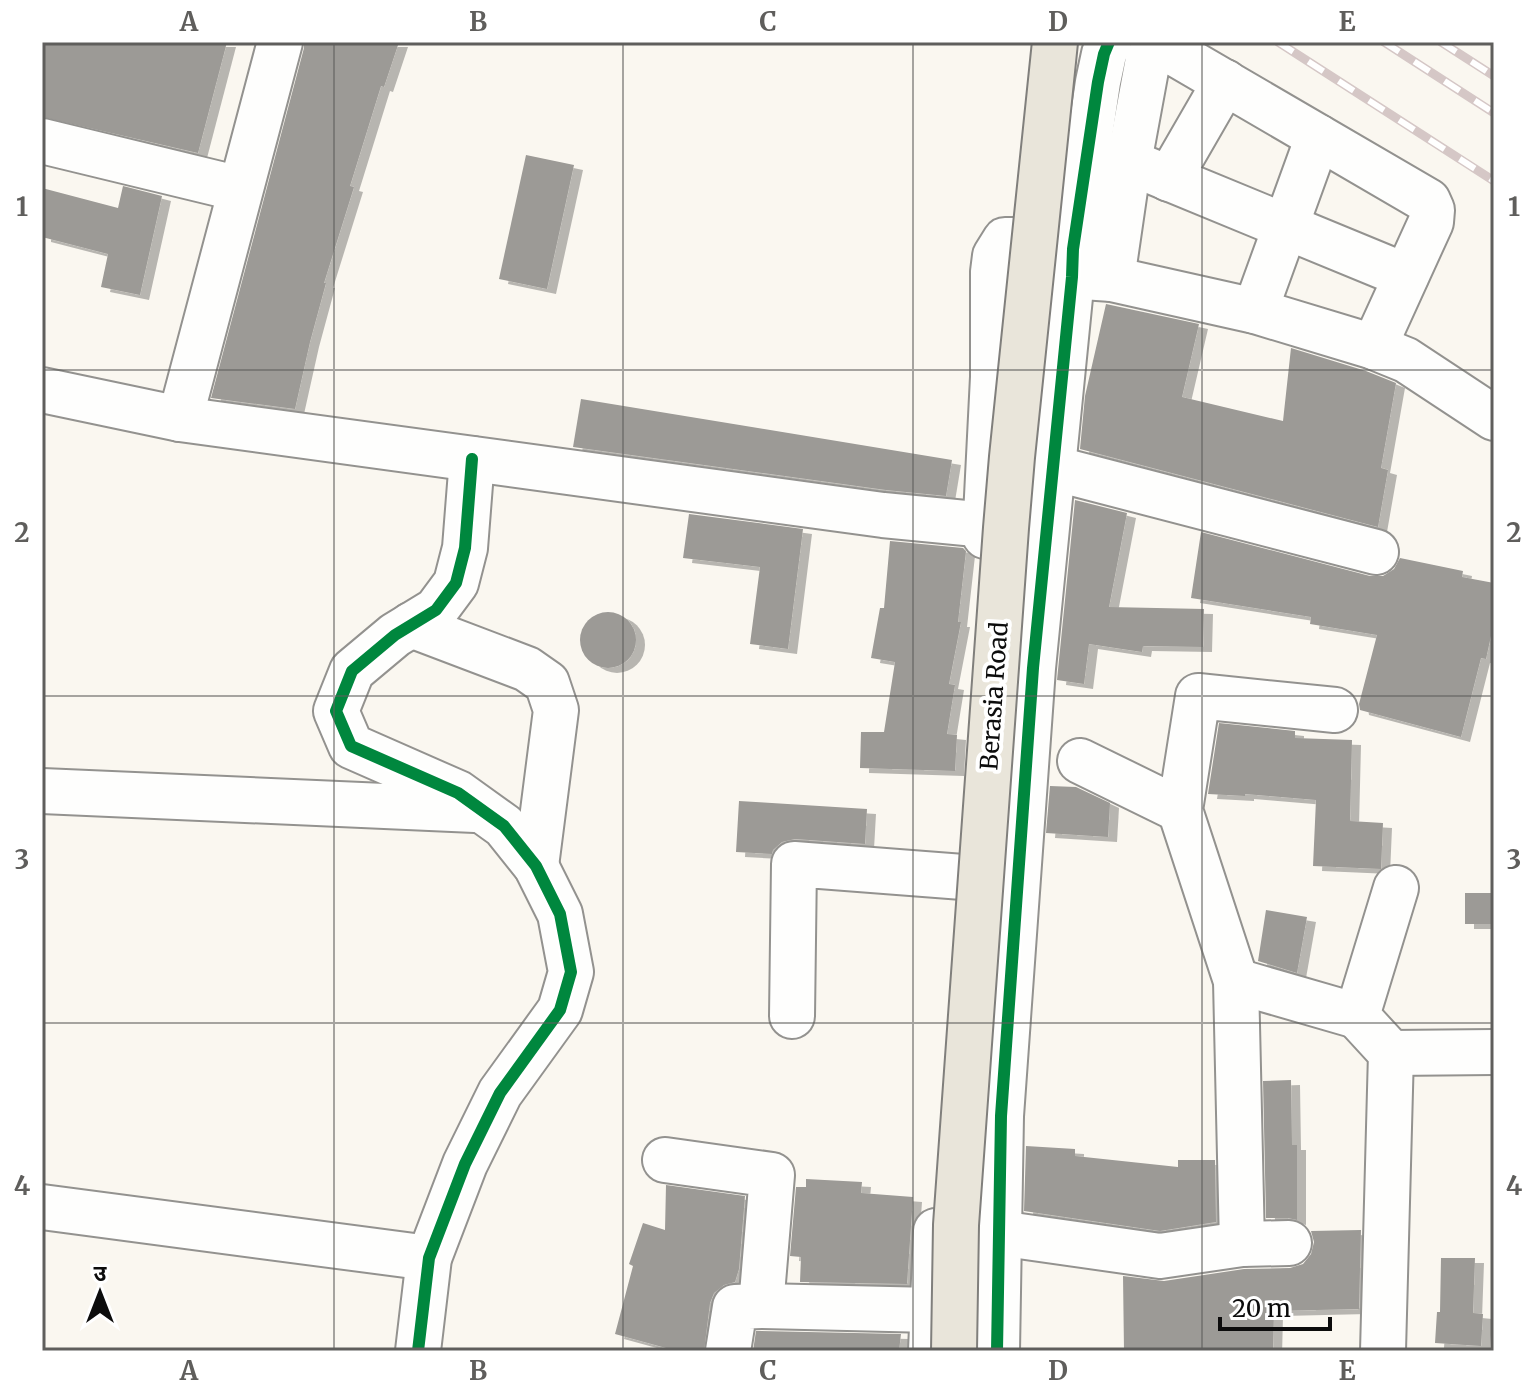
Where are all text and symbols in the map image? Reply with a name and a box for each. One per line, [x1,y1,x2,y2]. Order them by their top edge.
text: A [179,5,199,38]
text: B [469,5,487,38]
text: C [759,5,777,38]
text: D [1048,5,1068,38]
text: E [1339,5,1356,38]
text: 1 [16,190,28,223]
text: 1 [1508,190,1520,223]
text: 2 [14,516,30,549]
text: 2 [1506,516,1522,549]
street label: Berasia Road [973,621,1015,771]
text: 3 [15,843,29,876]
text: 3 [1507,843,1521,876]
text: 4 [14,1169,31,1202]
text: 4 [1506,1169,1523,1202]
north arrow [60,1253,140,1333]
text: उ [94,1259,108,1287]
scale bar [1220,1281,1330,1331]
text: 20 m [1232,1293,1291,1324]
text: A [179,1354,199,1387]
text: B [469,1354,487,1387]
text: C [759,1354,777,1387]
text: D [1048,1354,1068,1387]
text: E [1339,1354,1356,1387]

